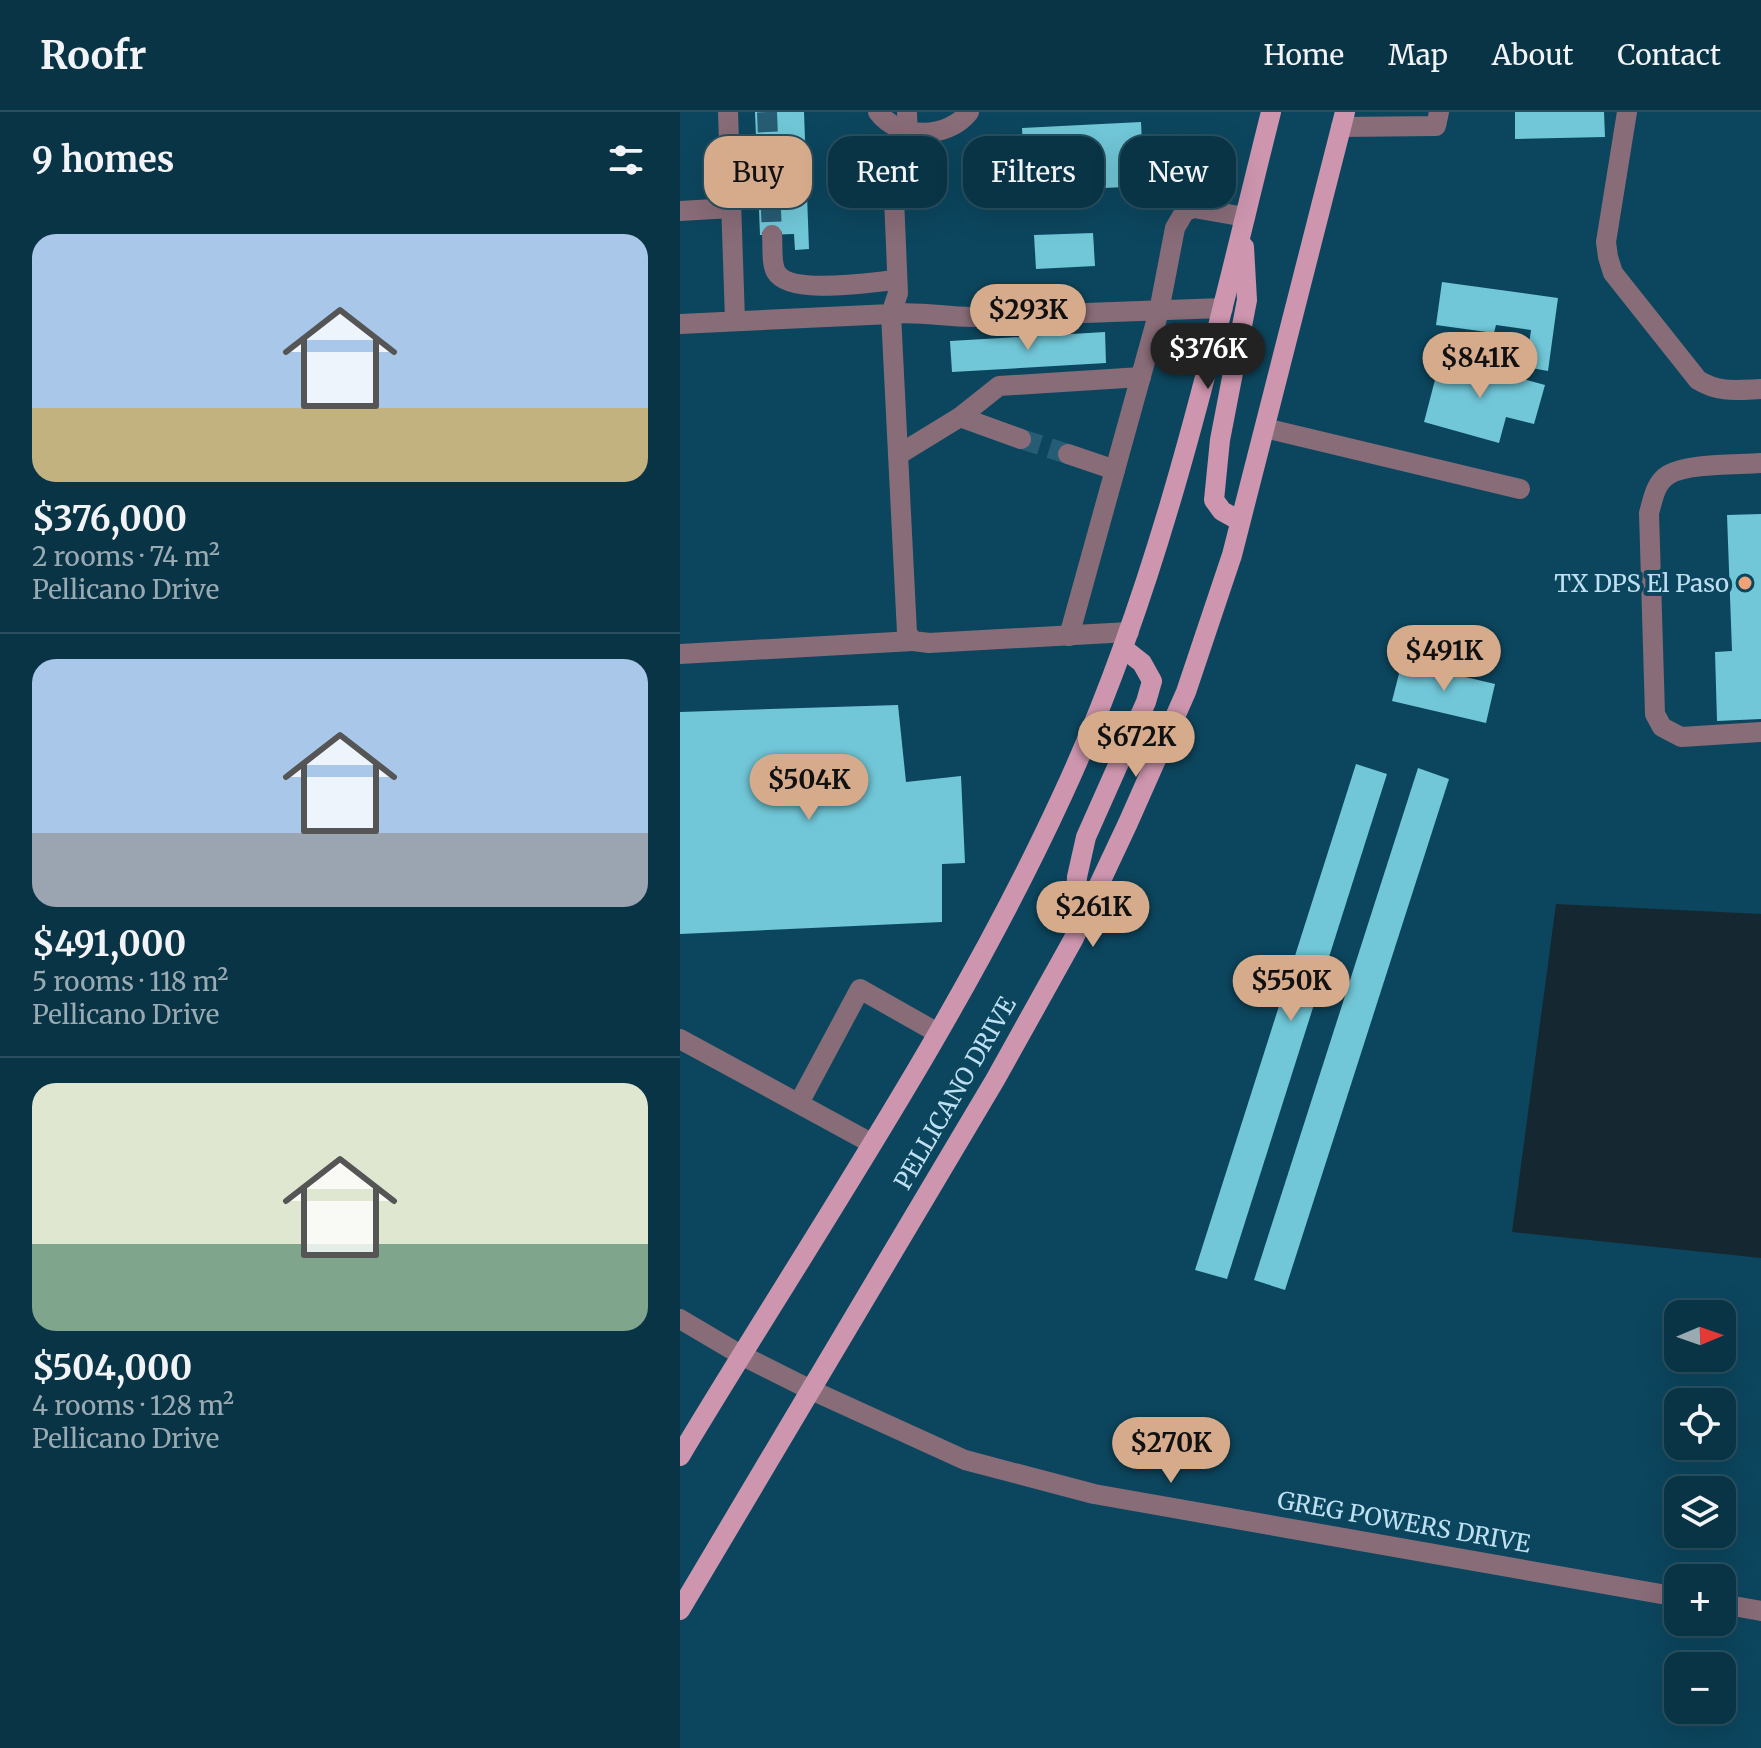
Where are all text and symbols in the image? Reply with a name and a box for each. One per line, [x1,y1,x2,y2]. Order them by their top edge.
text: Roofr [40,32,146,79]
text: Home [1263,37,1344,73]
text: Map [1388,37,1448,73]
text: About [1492,37,1573,73]
text: Contact [1617,37,1721,73]
chip: Buy [704,136,812,208]
chip: Rent [828,136,947,208]
chip: Filters [963,136,1104,208]
chip: New [1120,136,1236,208]
icon: filters [604,138,648,182]
text: 9 homes [32,139,174,181]
pin: $293K [972,284,1084,352]
icon: home [268,286,412,430]
text: $293K [988,293,1068,326]
pin: $376K [1152,323,1264,391]
text: $376K [1168,332,1248,365]
pin: $841K [1424,332,1536,400]
text: $841K [1441,341,1519,374]
text: $376,000 [32,498,187,540]
text: 2 rooms · 74 m² [32,540,220,573]
place label: TX DPS El Paso [1554,568,1729,599]
text: Pellicano Drive [32,573,219,606]
marker: TX DPS El Paso [1736,574,1754,592]
pin: $491K [1388,625,1500,693]
text: $491K [1405,634,1483,667]
icon: home [268,711,412,855]
pin: $672K [1080,711,1192,779]
text: $672K [1096,720,1176,753]
pin: $504K [753,754,865,822]
text: $504K [768,763,850,796]
pin: $261K [1037,881,1149,949]
text: $261K [1054,890,1132,923]
text: $491,000 [32,923,186,965]
pin: $550K [1235,955,1347,1023]
text: $550K [1251,964,1331,997]
text: 5 rooms · 118 m² [32,965,228,998]
street label: PELLICANO DRIVE [887,990,1023,1195]
text: Pellicano Drive [32,998,219,1031]
icon: home [268,1135,412,1279]
north arrow [1664,1300,1736,1372]
map controls [1664,1300,1736,1724]
text: $504,000 [32,1347,192,1389]
button: locate [1664,1388,1736,1460]
text: 4 rooms · 128 m² [32,1389,234,1422]
pin: $270K [1115,1417,1227,1485]
text: Pellicano Drive [32,1422,219,1455]
text: $270K [1130,1426,1212,1459]
button: layers [1664,1476,1736,1548]
street label: GREG POWERS DRIVE [1275,1484,1534,1560]
button: + [1664,1564,1736,1636]
button: − [1664,1652,1736,1724]

